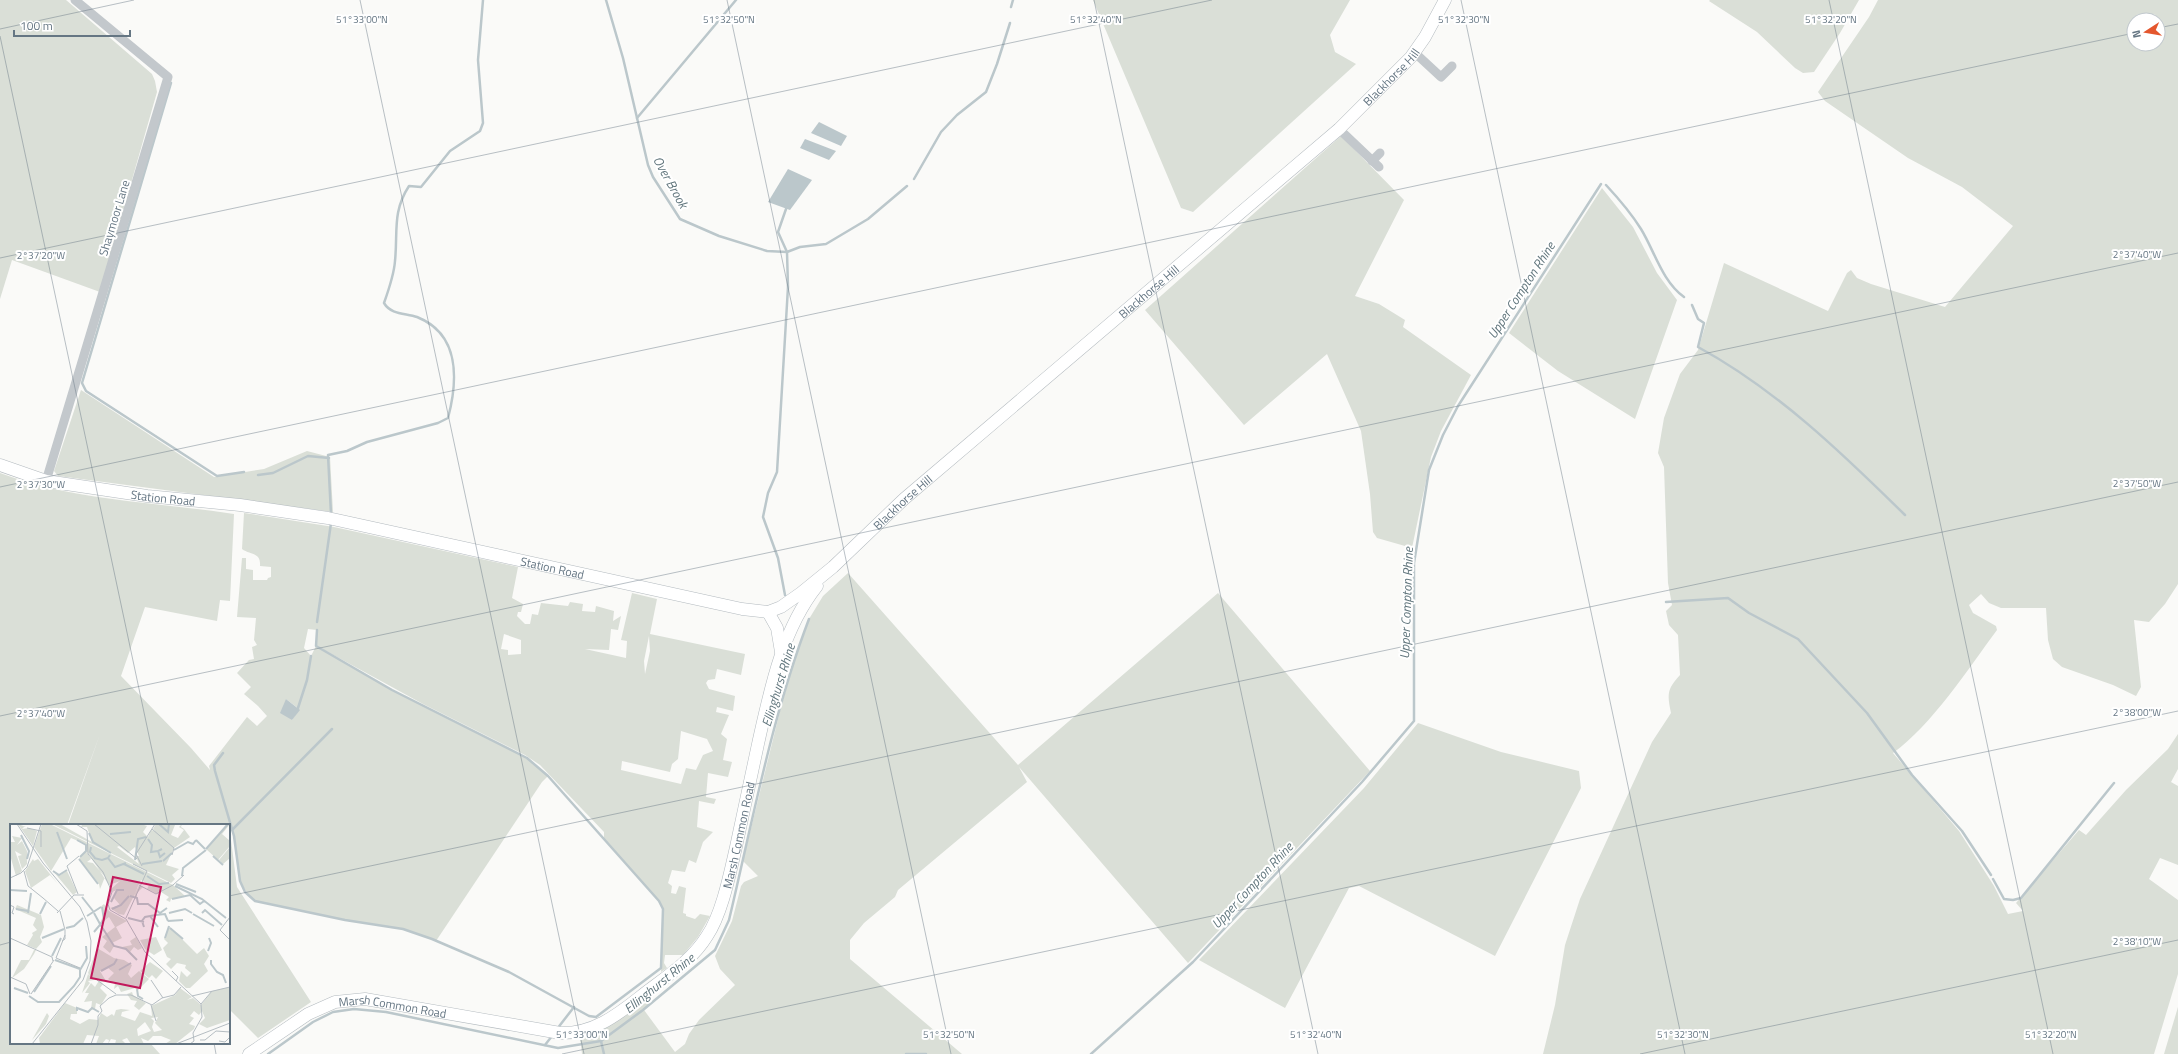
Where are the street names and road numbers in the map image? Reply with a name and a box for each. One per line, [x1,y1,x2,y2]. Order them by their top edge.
street label: Blackhorse Hill [1358,44,1424,110]
street label: Shaymoor Lane [93,178,135,258]
street label: Blackhorse Hill [1114,260,1183,323]
street label: Blackhorse Hill [868,470,936,534]
street label: Station Road [129,484,196,510]
street label: Station Road [519,551,586,584]
street label: Marsh Common Road [717,780,759,891]
street label: Marsh Common Road [338,990,448,1023]

